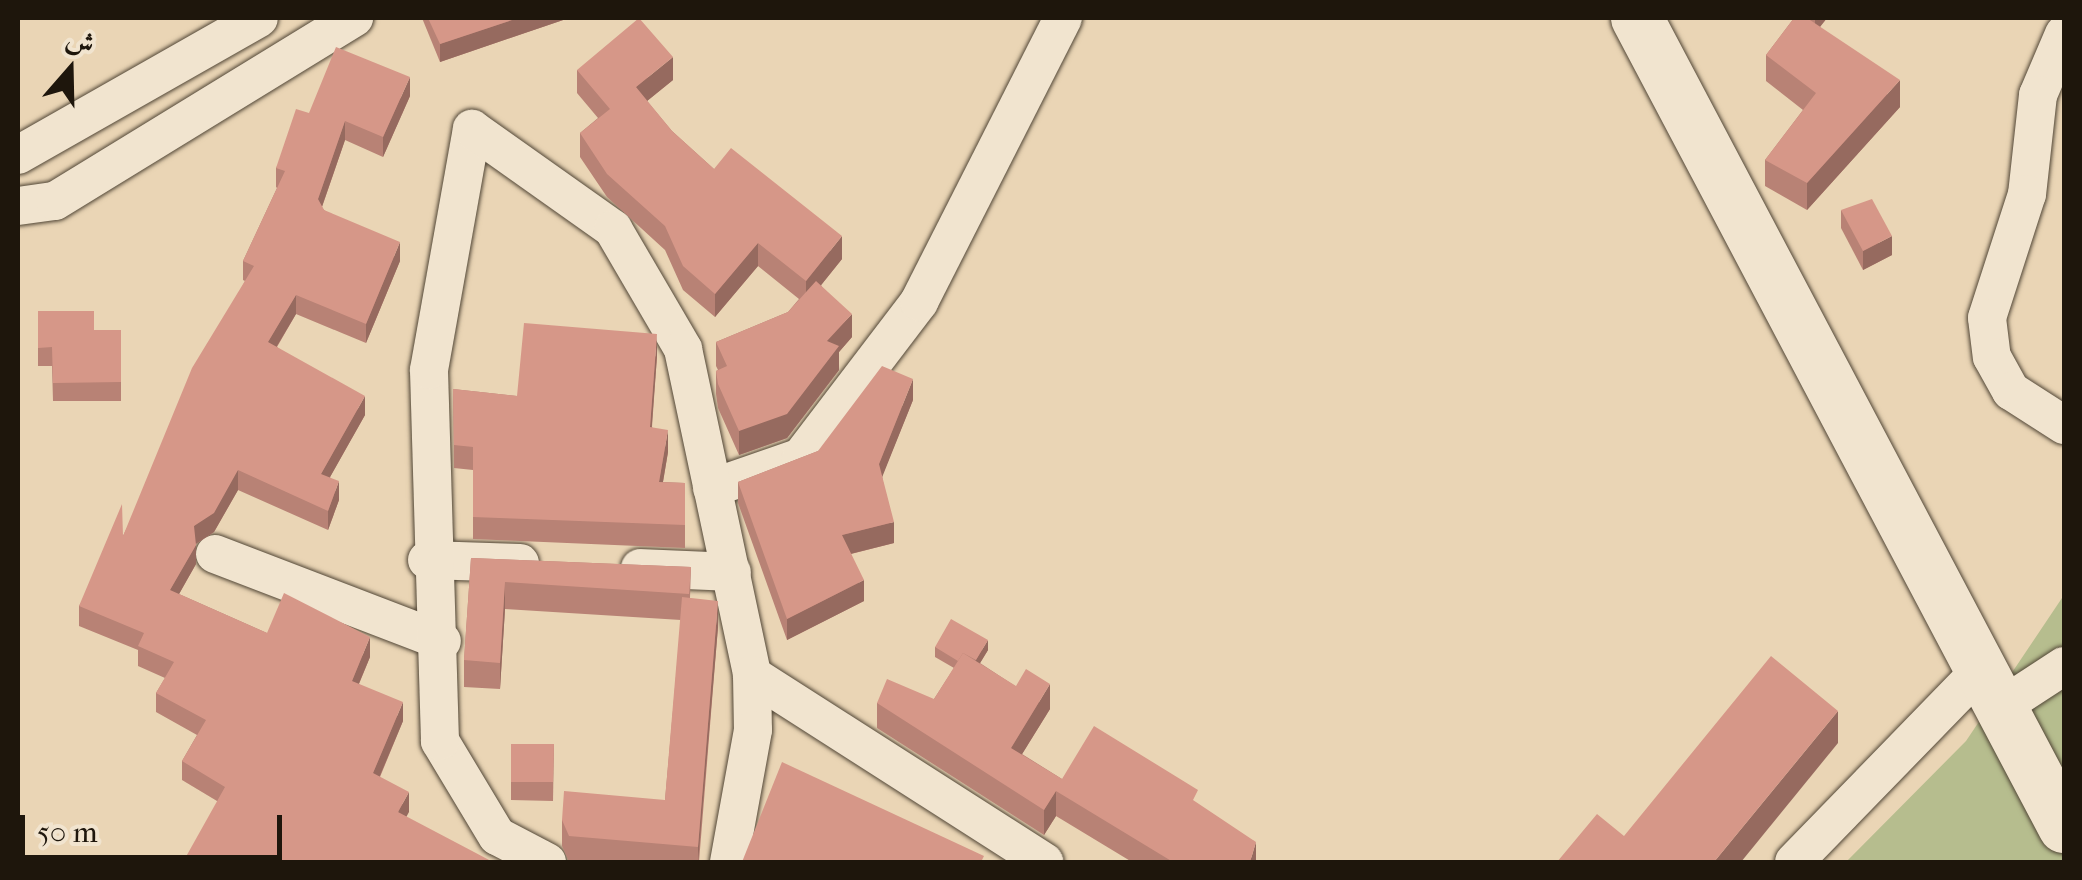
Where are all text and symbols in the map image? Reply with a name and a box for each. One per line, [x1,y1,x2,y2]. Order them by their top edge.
north arrow [20,20,120,120]
text: ش [62,21,99,62]
scale bar [25,795,288,857]
text: 50 m [37,815,98,850]

